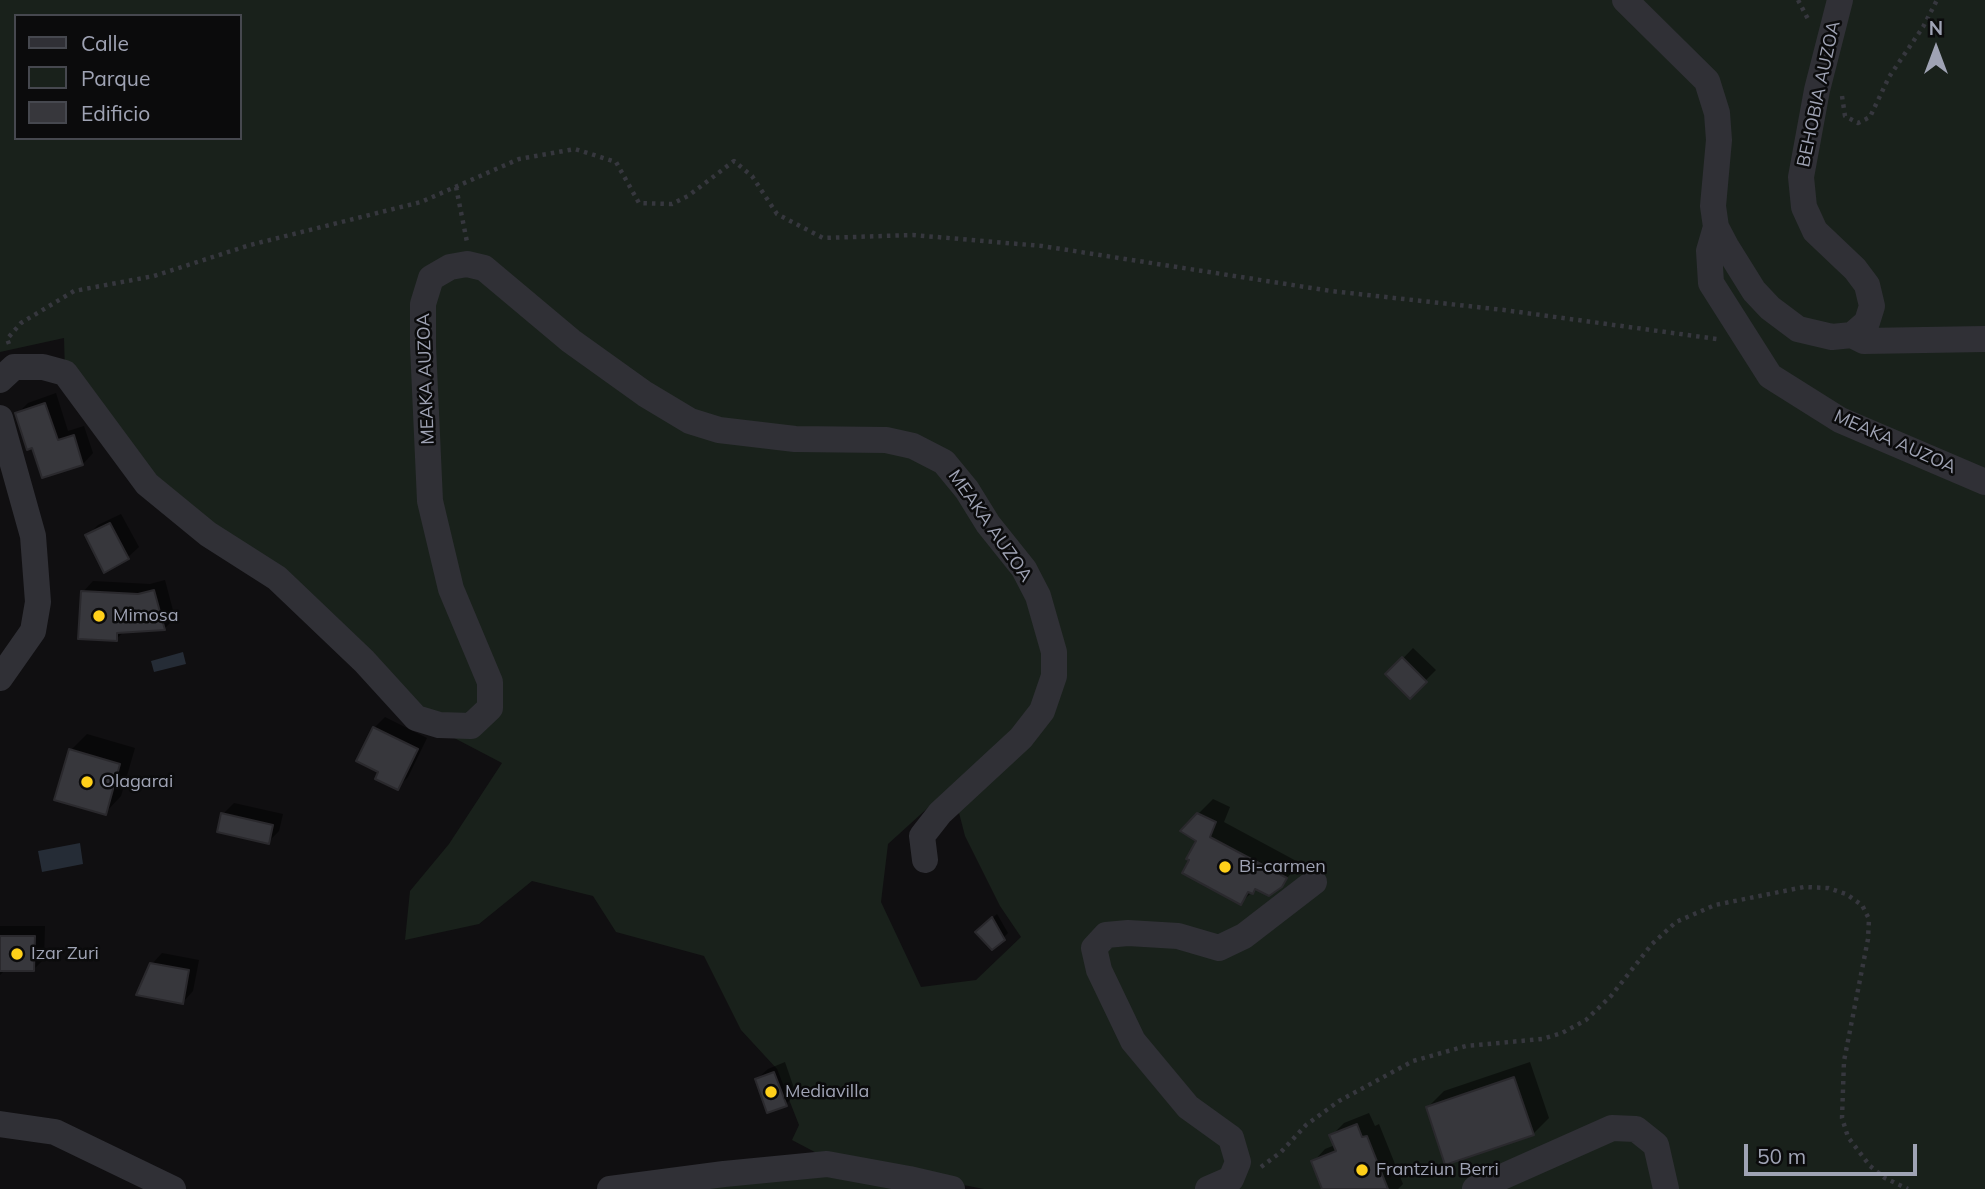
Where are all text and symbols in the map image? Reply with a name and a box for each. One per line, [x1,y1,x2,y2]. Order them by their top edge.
legend [14,14,242,140]
north arrow [1901,14,1971,84]
text: N [1929,16,1943,40]
street label: BEHOBIA AUZOA [1793,19,1845,169]
text: Calle [81,30,129,56]
text: Parque [81,65,150,91]
text: Edificio [81,100,150,126]
street label: MEAKA AUZOA [413,313,439,445]
street label: MEAKA AUZOA [1831,405,1959,479]
street label: MEAKA AUZOA [943,466,1037,586]
place label: Mimosa [113,605,179,627]
marker: Mimosa [91,608,107,624]
place label: Olagarai [101,771,173,793]
marker: Olagarai [79,774,95,790]
place label: Bi-carmen [1239,856,1326,878]
marker: Bi-carmen [1217,859,1233,875]
place label: Izar Zuri [31,943,99,965]
marker: Izar Zuri [9,946,25,962]
place label: Mediavilla [785,1081,869,1103]
marker: Mediavilla [763,1084,779,1100]
scale bar [1747,1130,1920,1174]
text: 50 m [1757,1143,1806,1169]
place label: Frantziun Berri [1376,1159,1499,1181]
marker: Frantziun Berri [1354,1162,1370,1178]

